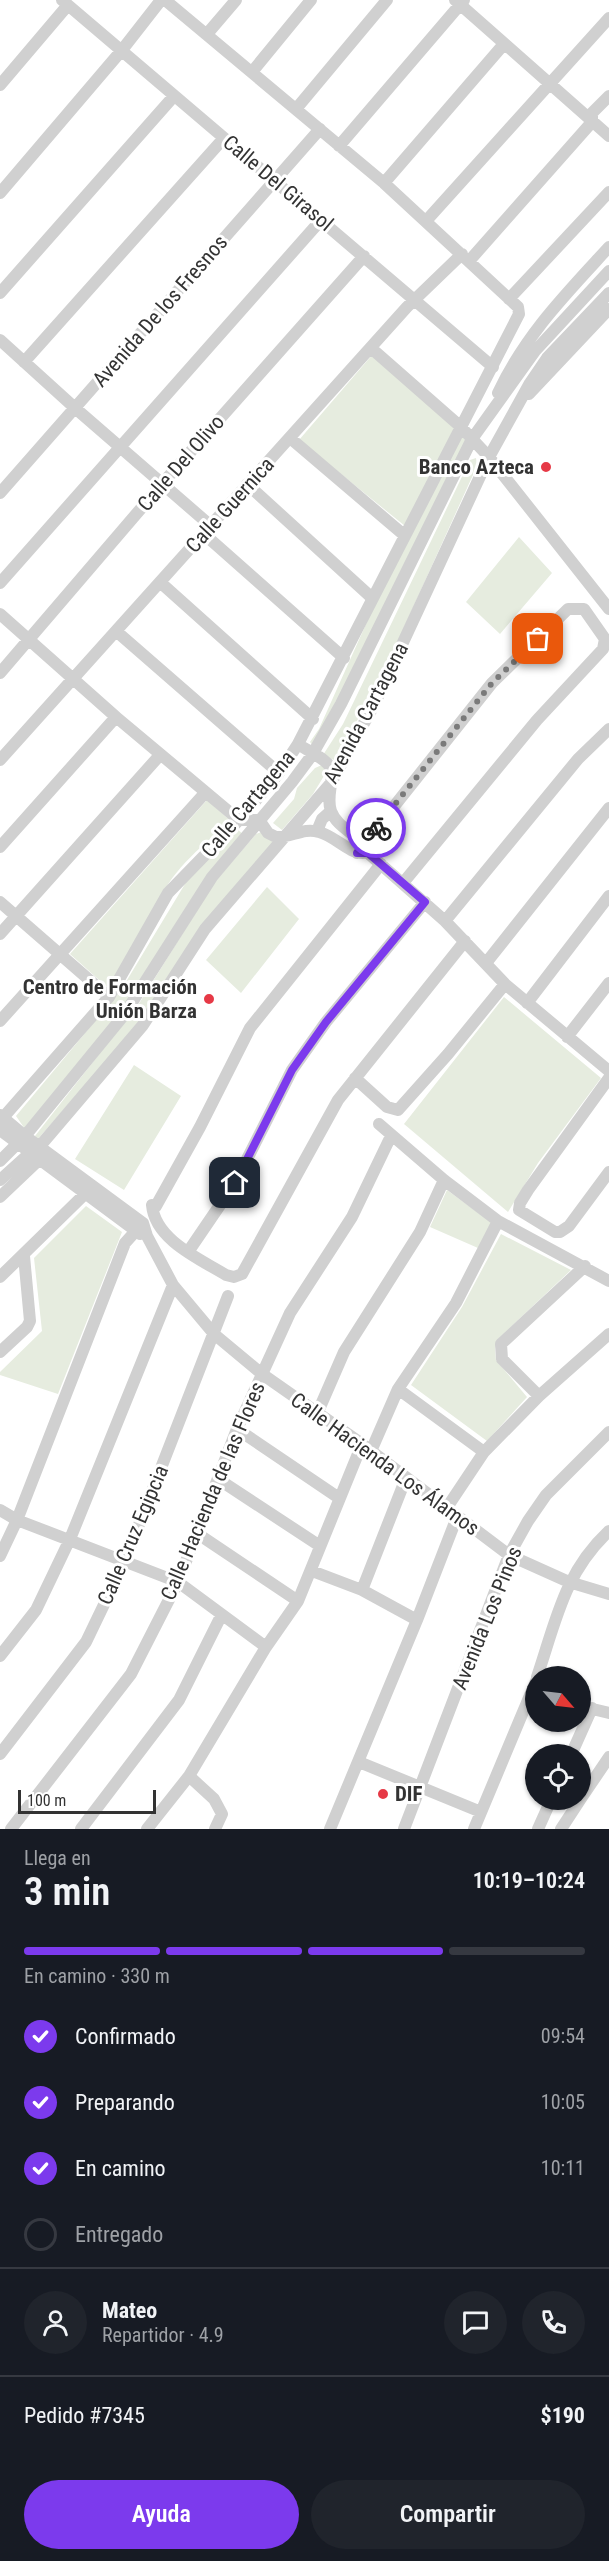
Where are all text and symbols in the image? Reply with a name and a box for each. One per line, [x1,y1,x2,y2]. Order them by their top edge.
street label: Calle Del Girasol [218,130,338,236]
street label: Avenida De los Fresnos [88,230,232,392]
street label: Calle Del Olivo [133,410,229,516]
street label: Calle Guernica [181,452,279,558]
place label: Banco Azteca [419,455,534,479]
marker: Banco Azteca [539,460,553,474]
pin [512,613,563,664]
icon: bag [521,622,554,655]
street label: Avenida Cartagena [319,638,413,788]
street label: Calle Cartagena [196,746,300,862]
courier [346,798,406,858]
icon: bike [360,812,393,845]
place label: Centro de Formación Unión Barza [23,975,197,1023]
marker: Centro de Formación Unión Barza [202,992,216,1006]
pin [209,1157,260,1208]
icon: home [218,1166,251,1199]
street label: Calle Hacienda de las Flores [156,1378,270,1604]
street label: Calle Hacienda Los Álamos [286,1388,484,1540]
street label: Calle Cruz Egipcia [93,1462,173,1608]
street label: Avenida Los Pinos [447,1543,527,1693]
north arrow [525,1666,591,1732]
map controls [525,1666,591,1810]
button: locate [525,1744,591,1810]
place label: DIF [395,1782,423,1806]
scale bar [18,1787,156,1814]
marker: DIF [376,1787,390,1801]
text: 100 m [27,1791,66,1810]
text: Llega en [24,1846,91,1870]
text: 10:19–10:24 [473,1868,585,1893]
text: 3 min [24,1869,110,1915]
text: En camino · 330 m [24,1964,170,1988]
icon: check [24,2020,57,2053]
text: Confirmado [75,2024,176,2049]
text: 09:54 [541,2024,585,2048]
icon: check [24,2086,57,2119]
text: Preparando [75,2090,175,2115]
text: 10:05 [541,2090,585,2114]
icon: check [24,2152,57,2185]
text: En camino [75,2156,166,2181]
text: 10:11 [541,2156,585,2180]
text: Entregado [75,2222,163,2247]
button: person [24,2291,87,2354]
button: chat [444,2291,507,2354]
button: phone [522,2291,585,2354]
text: Mateo [102,2298,157,2323]
text: Repartidor · 4.9 [102,2323,224,2347]
text: Pedido #7345 [24,2403,145,2428]
text: $190 [541,2403,585,2428]
button: Ayuda [24,2480,299,2549]
button: Compartir [311,2480,585,2549]

